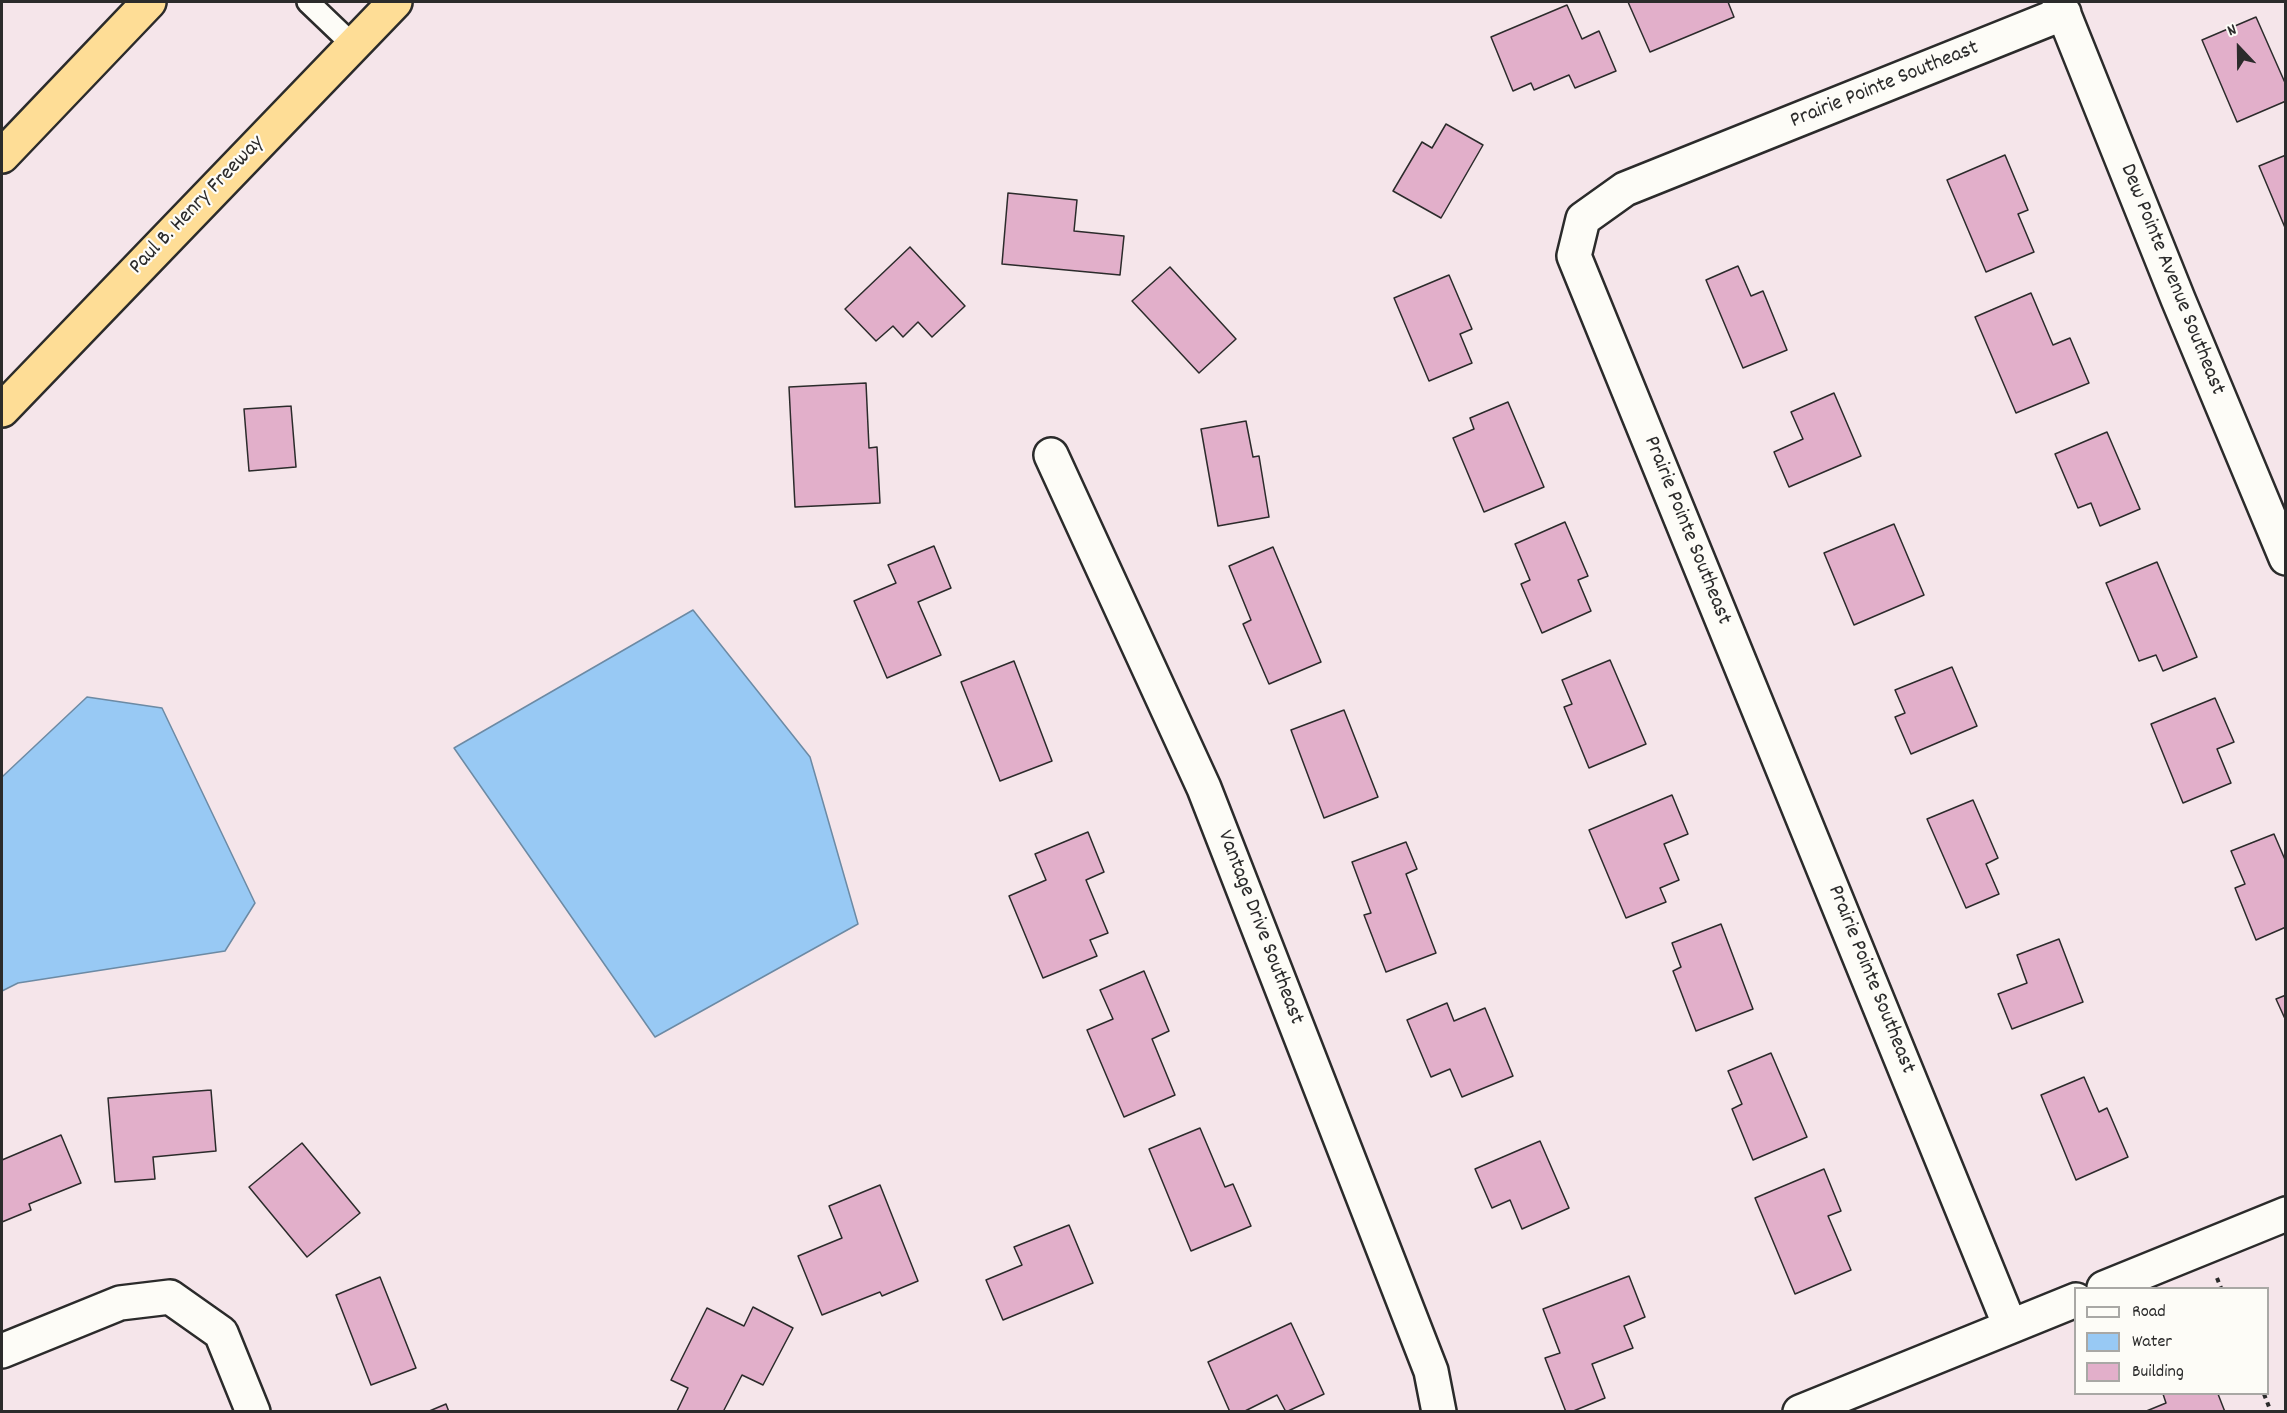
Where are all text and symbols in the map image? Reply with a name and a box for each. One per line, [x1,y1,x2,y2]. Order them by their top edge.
north arrow [2209,18,2269,78]
text: N [2224,19,2240,43]
street label: Prairie Pointe Southeast [1787,36,1983,136]
street label: Paul B. Henry Freeway [125,131,271,281]
street label: Dew Pointe Avenue Southeast [2113,161,2229,399]
street label: Prairie Pointe Southeast [1636,433,1736,629]
street label: Vantage Drive Southeast [1210,827,1308,1029]
street label: Prairie Pointe Southeast [1820,882,1920,1078]
legend [2074,1287,2269,1395]
text: Road [2132,1300,2166,1325]
text: Water [2132,1330,2172,1355]
text: Building [2132,1360,2184,1385]

